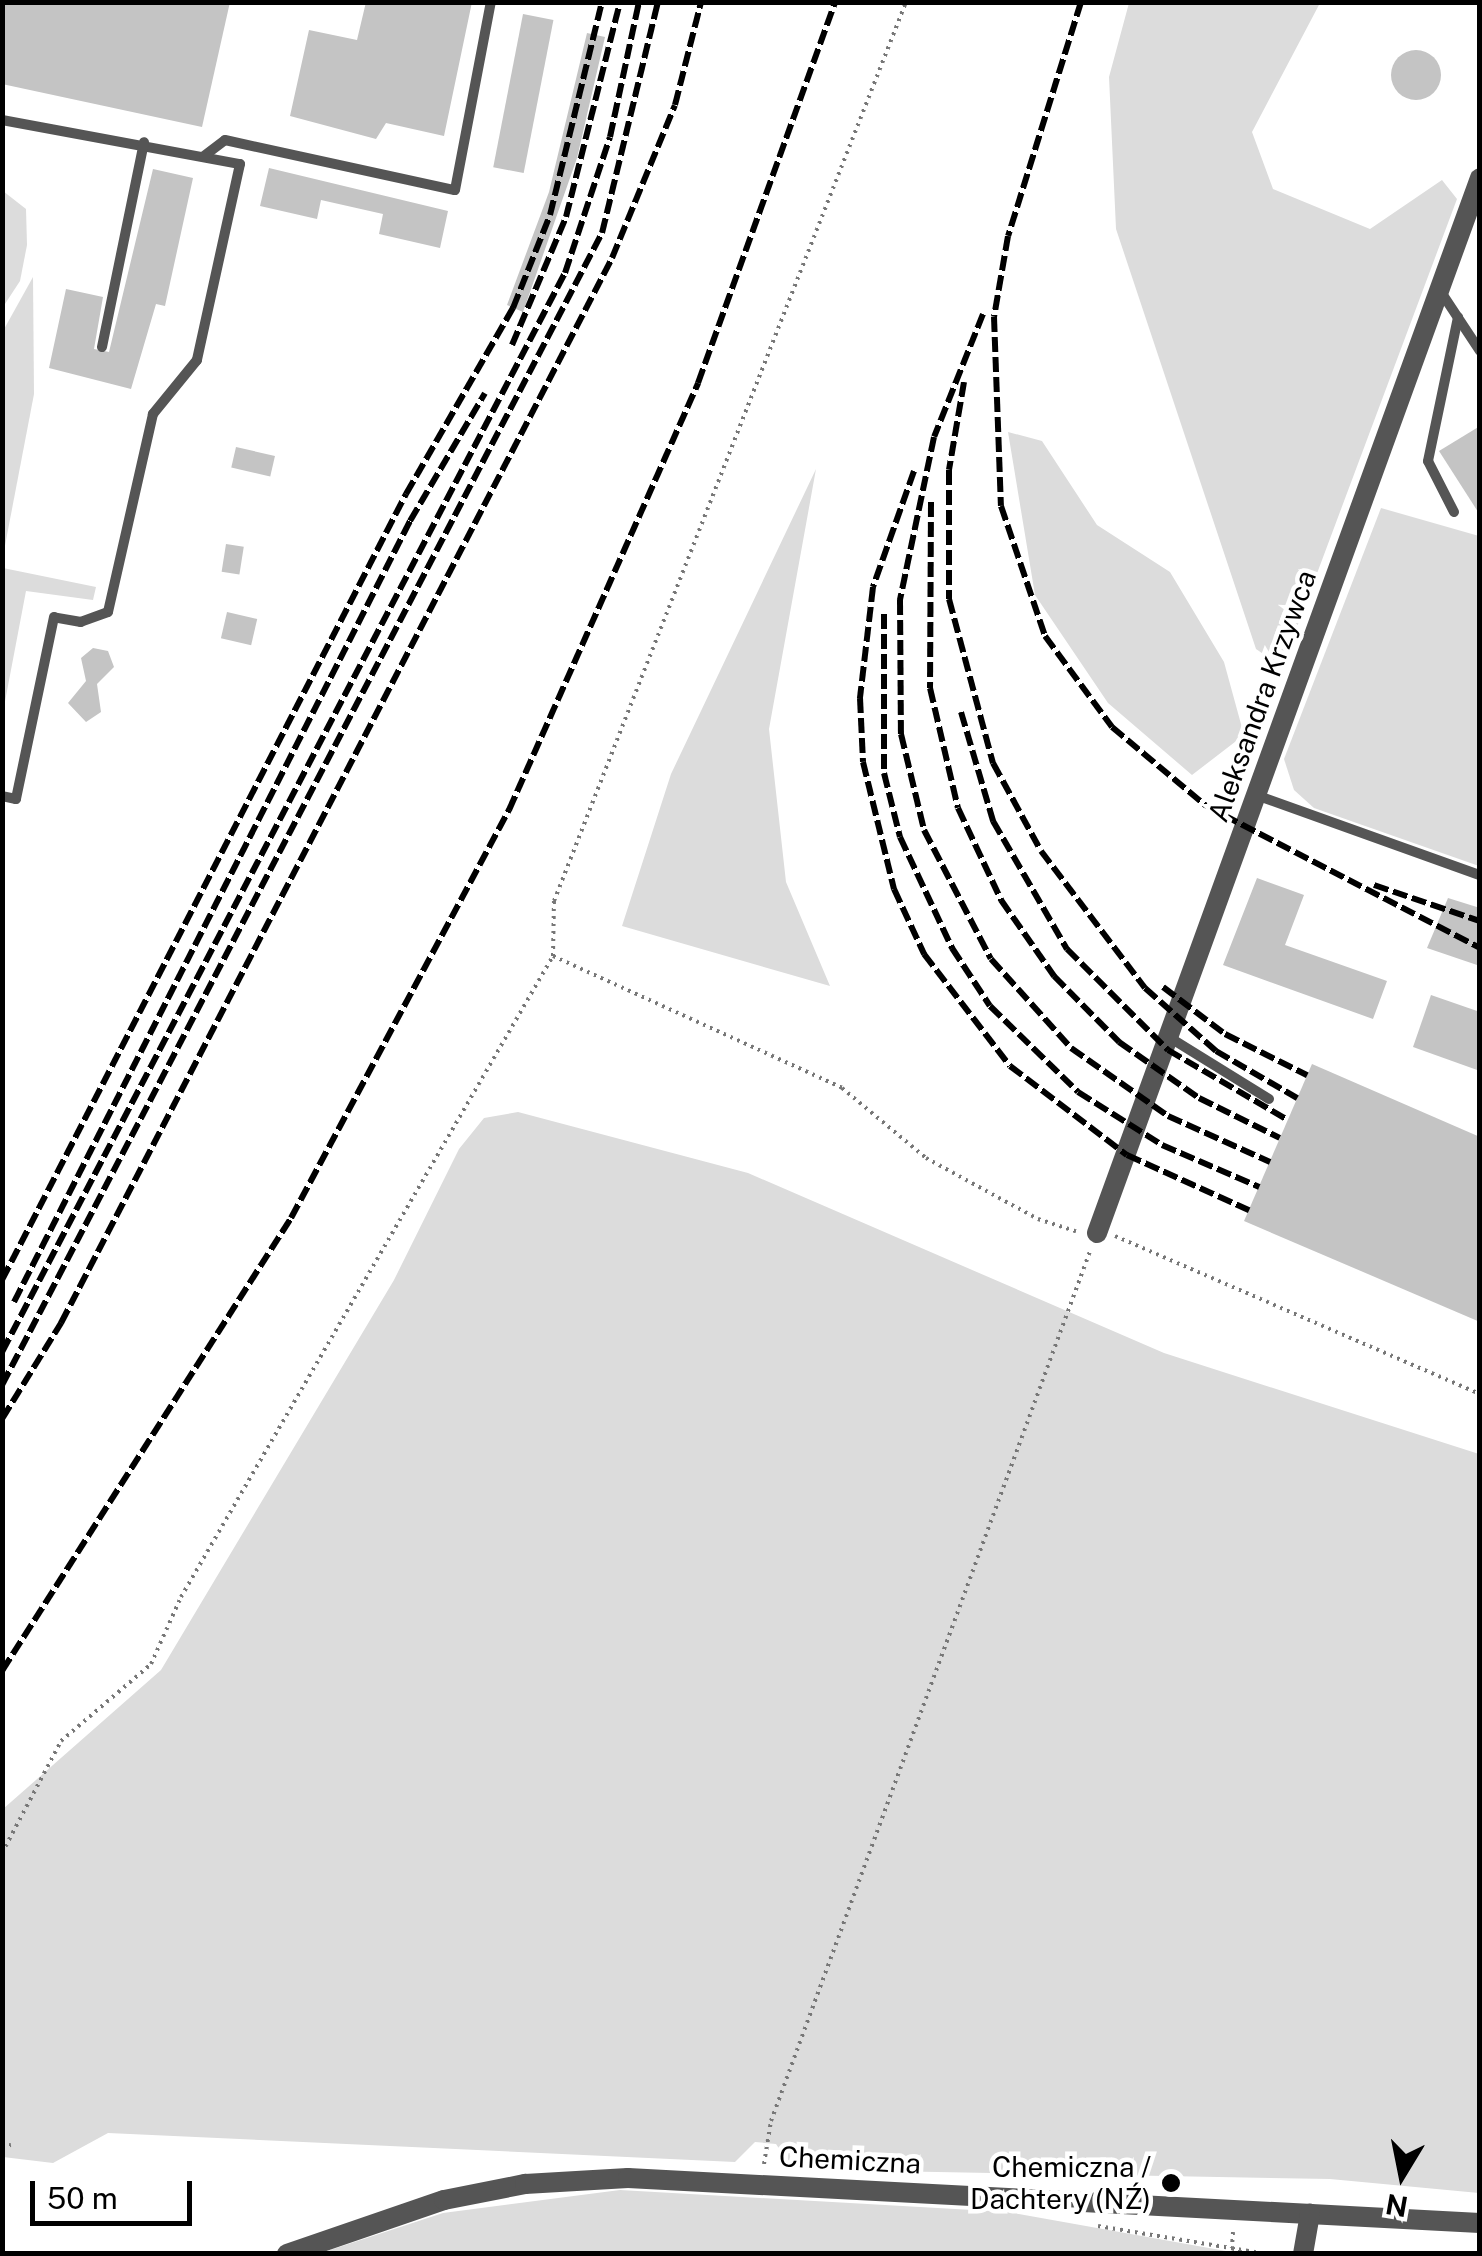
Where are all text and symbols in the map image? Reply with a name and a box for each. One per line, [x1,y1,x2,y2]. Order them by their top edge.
street label: Aleksandra Krzywca [1201,566,1323,826]
north arrow [1352,2126,1452,2226]
street label: Chemiczna [778,2139,922,2181]
place label: Chemiczna / Dachtery (NŹ) [970,2150,1151,2216]
scale bar [35,2161,198,2223]
marker: Chemiczna / Dachtery (NŹ) [1160,2172,1182,2194]
text: 50 m [47,2180,118,2216]
text: N [1383,2188,1410,2224]

